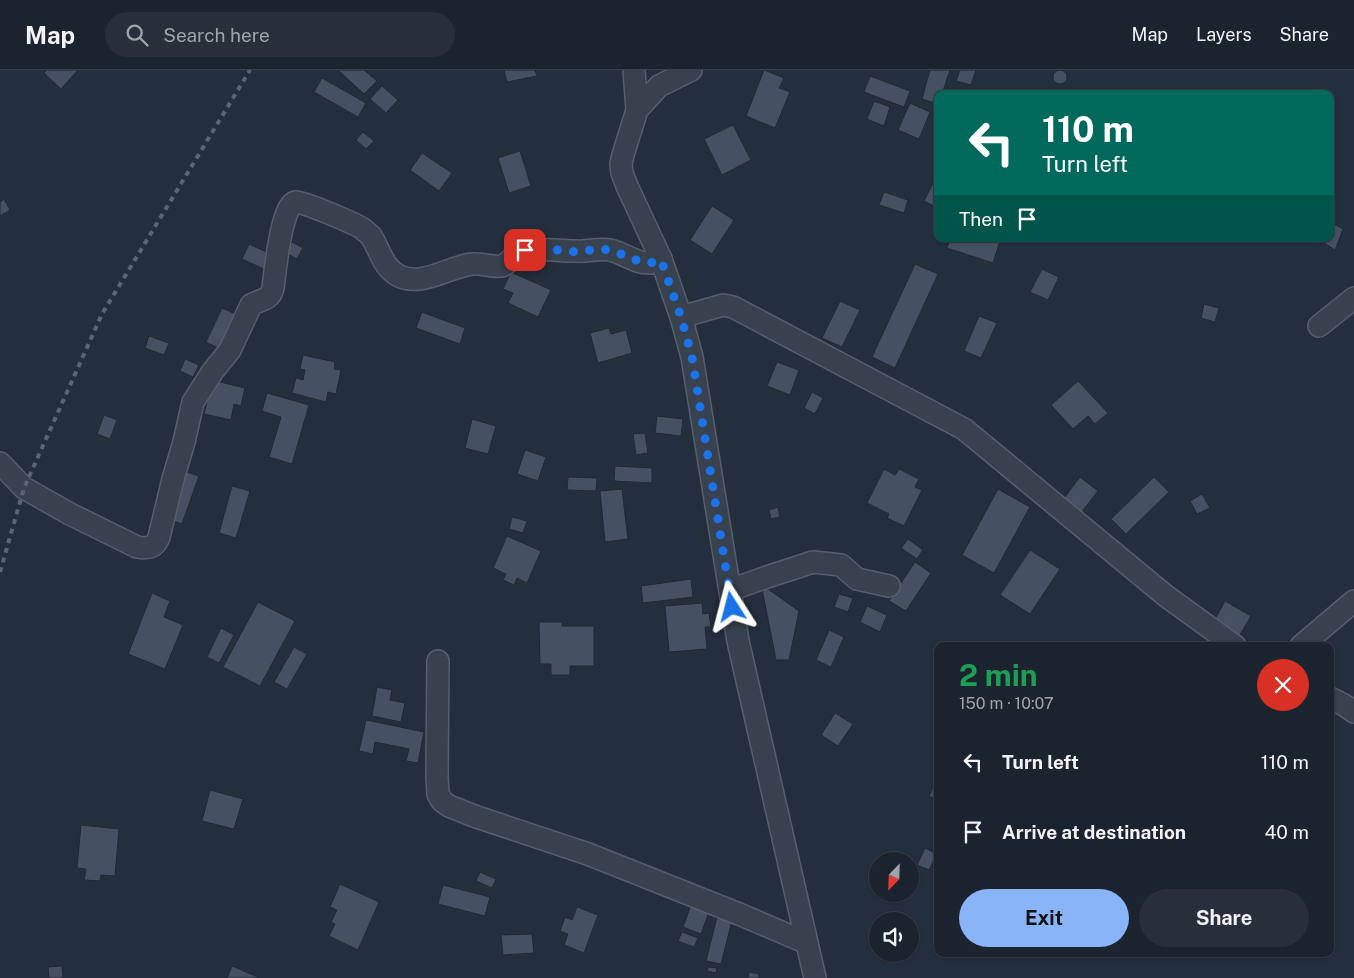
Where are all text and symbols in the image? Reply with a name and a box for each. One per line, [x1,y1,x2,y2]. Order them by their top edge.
search box [105,12,455,57]
text: Map [25,21,75,49]
icon: search [123,21,151,49]
text: Search here [163,24,270,46]
text: Map [1132,24,1168,45]
text: Layers [1196,24,1252,45]
text: Share [1280,24,1329,45]
text: 110 m [1042,109,1134,150]
icon: left [959,110,1024,175]
text: Turn left [1042,151,1128,177]
icon: arrive [1013,205,1041,233]
text: Then [959,208,1003,230]
pin [504,229,546,271]
icon: arrive [511,236,539,264]
position arrow [705,580,757,632]
text: 2 min [959,657,1038,693]
button: close [1257,659,1309,711]
text: 150 m · 10:07 [959,694,1054,713]
icon: left [959,748,987,776]
text: Turn left [1002,751,1079,773]
text: 110 m [1261,751,1309,773]
icon: arrive [959,818,987,846]
text: Arrive at destination [1002,821,1186,843]
text: 40 m [1264,821,1309,843]
north arrow [869,852,919,902]
map controls [869,852,919,962]
button: Exit [959,889,1129,947]
button: Share [1139,889,1309,947]
button: sound [869,912,919,962]

